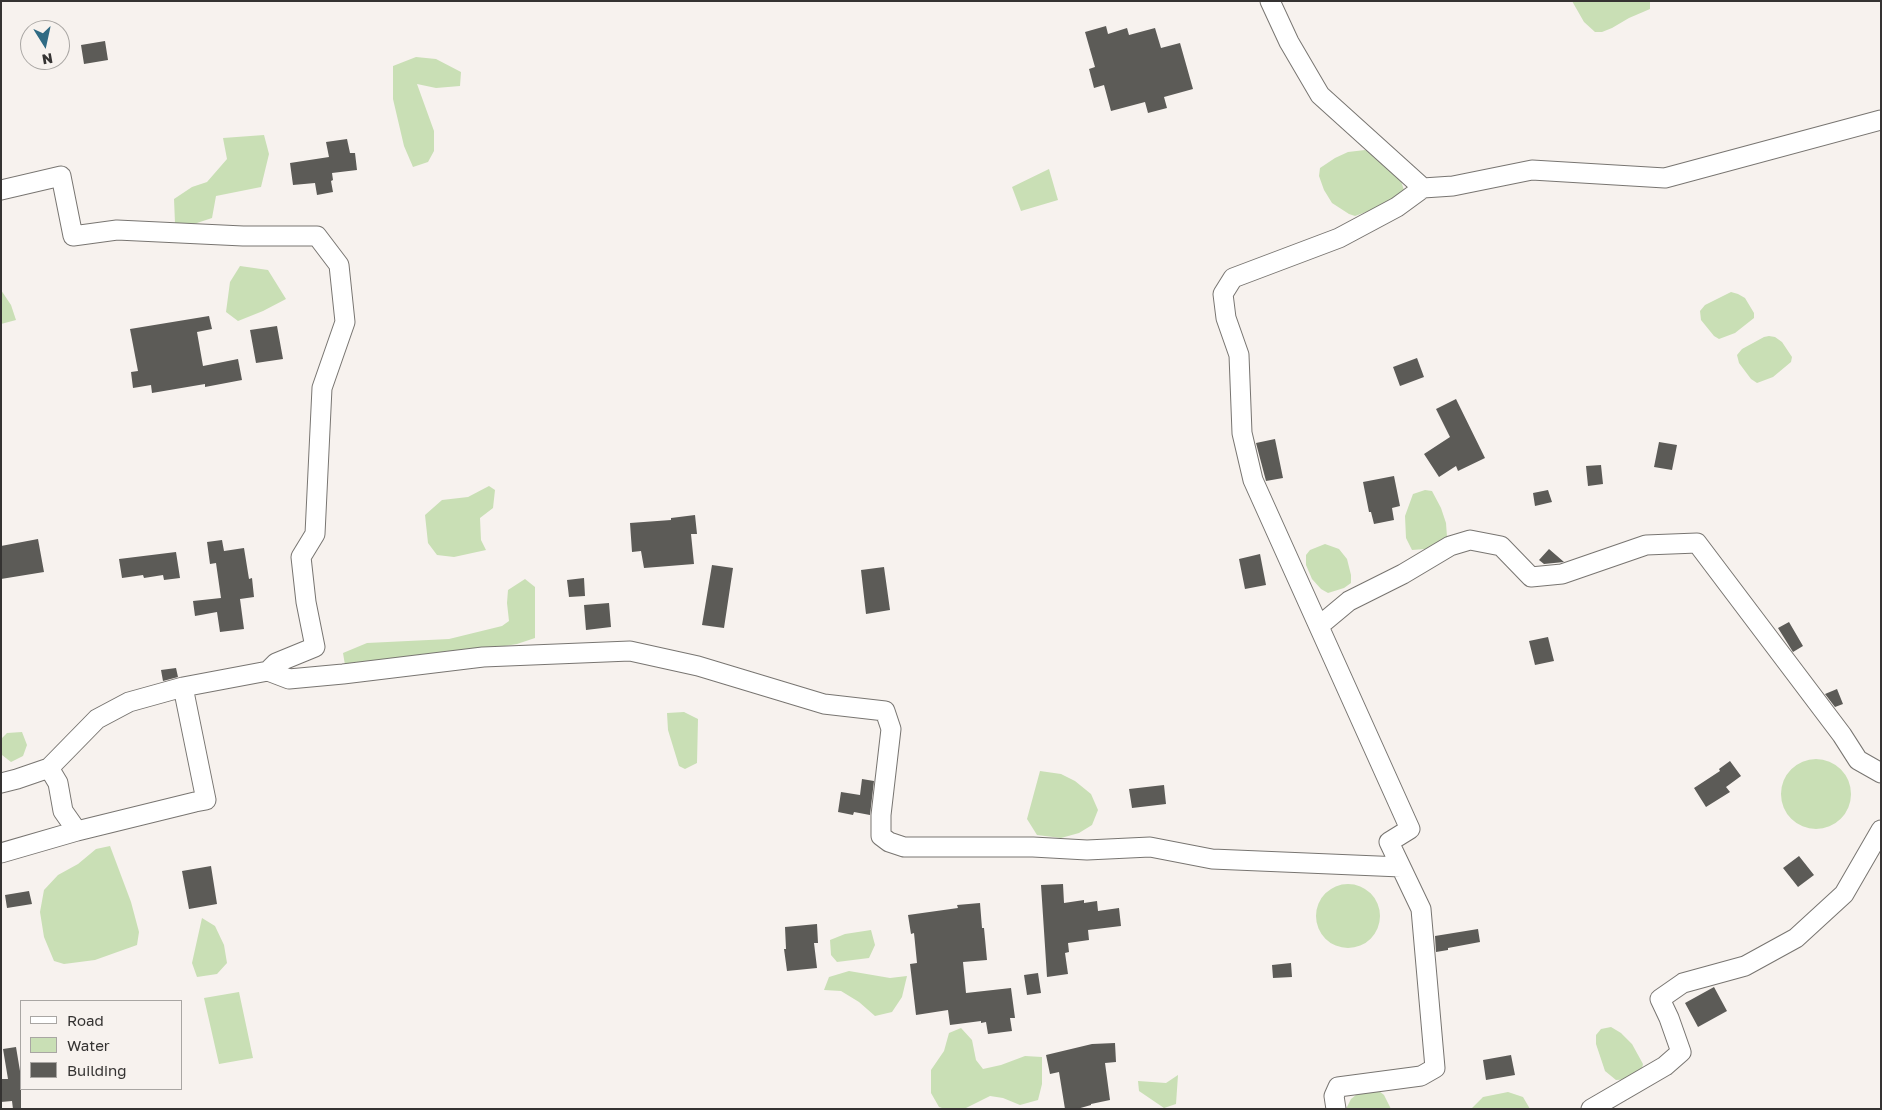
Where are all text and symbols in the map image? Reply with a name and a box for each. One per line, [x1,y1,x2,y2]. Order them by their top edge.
north arrow [20,20,70,70]
text: N [41,50,54,69]
legend [20,1000,182,1090]
text: Road [67,1011,104,1029]
text: Water [67,1036,110,1054]
text: Building [67,1061,127,1079]

